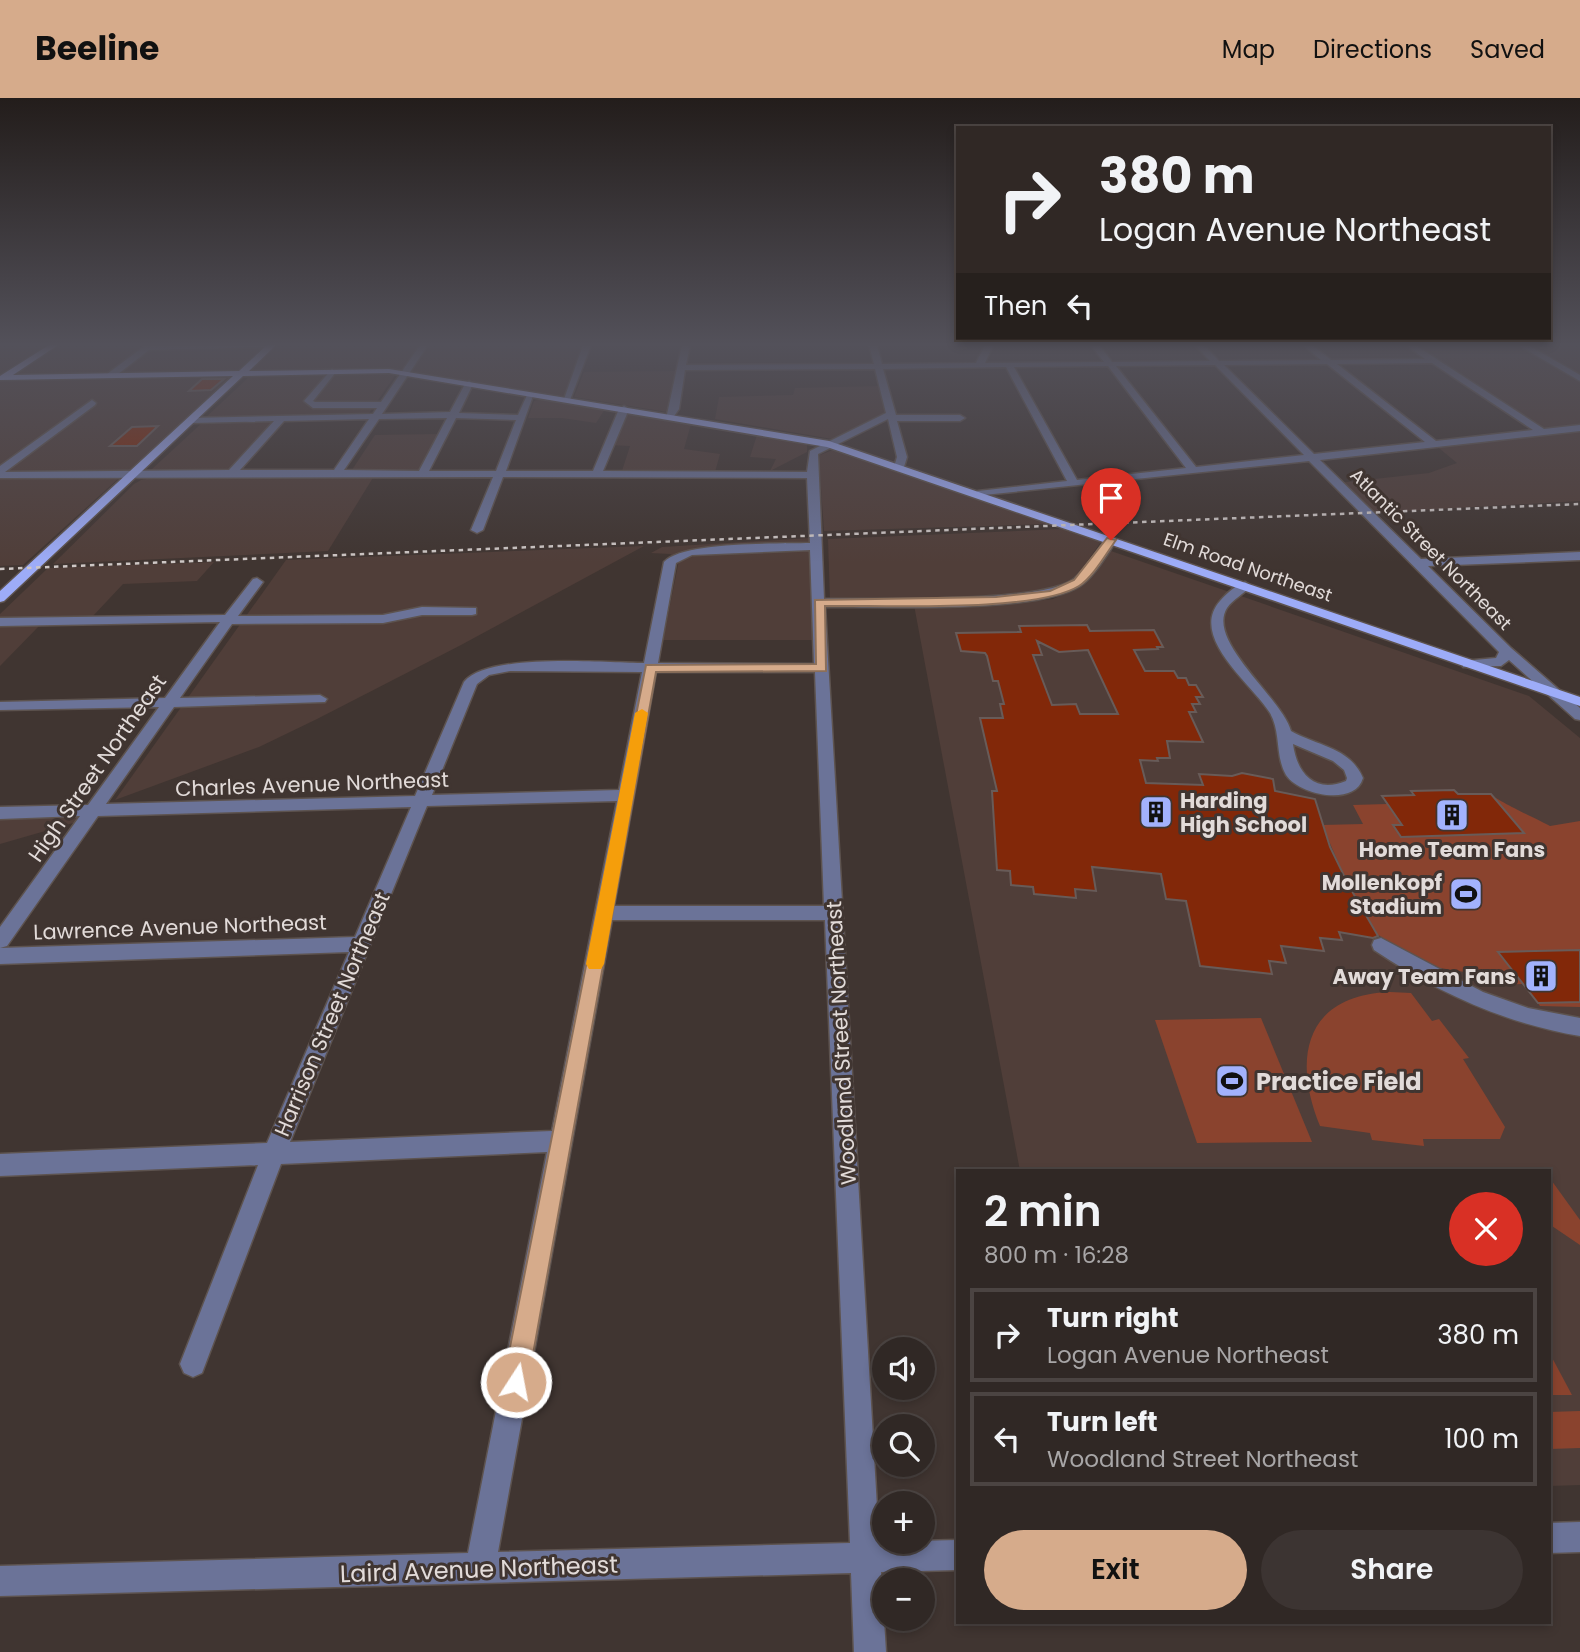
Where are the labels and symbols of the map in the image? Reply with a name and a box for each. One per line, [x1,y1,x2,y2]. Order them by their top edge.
street label: Atlantic Street Northeast [1345,463,1517,635]
pin [1081,468,1141,540]
street label: Elm Road Northeast [1160,526,1336,608]
street label: High Street Northeast [21,668,173,868]
street label: Charles Avenue Northeast [175,765,449,803]
place label: Harding High School [1180,786,1307,839]
building icon: Harding High School [1137,793,1175,831]
building icon: Home Team Fans [1433,796,1471,834]
place label: Home Team Fans [1359,835,1545,864]
place label: Mollenkopf Stadium [1322,868,1442,921]
sports icon: Mollenkopf Stadium [1447,875,1485,913]
street label: Harrison Street Northeast [267,887,397,1141]
street label: Woodland Street Northeast [819,900,863,1186]
street label: Lawrence Avenue Northeast [33,907,327,947]
building icon: Away Team Fans [1522,957,1560,995]
place label: Away Team Fans [1332,962,1516,991]
sports icon: Practice Field [1213,1062,1251,1100]
place label: Practice Field [1256,1065,1422,1098]
position arrow [479,1345,553,1419]
street label: Laird Avenue Northeast [339,1548,619,1590]

